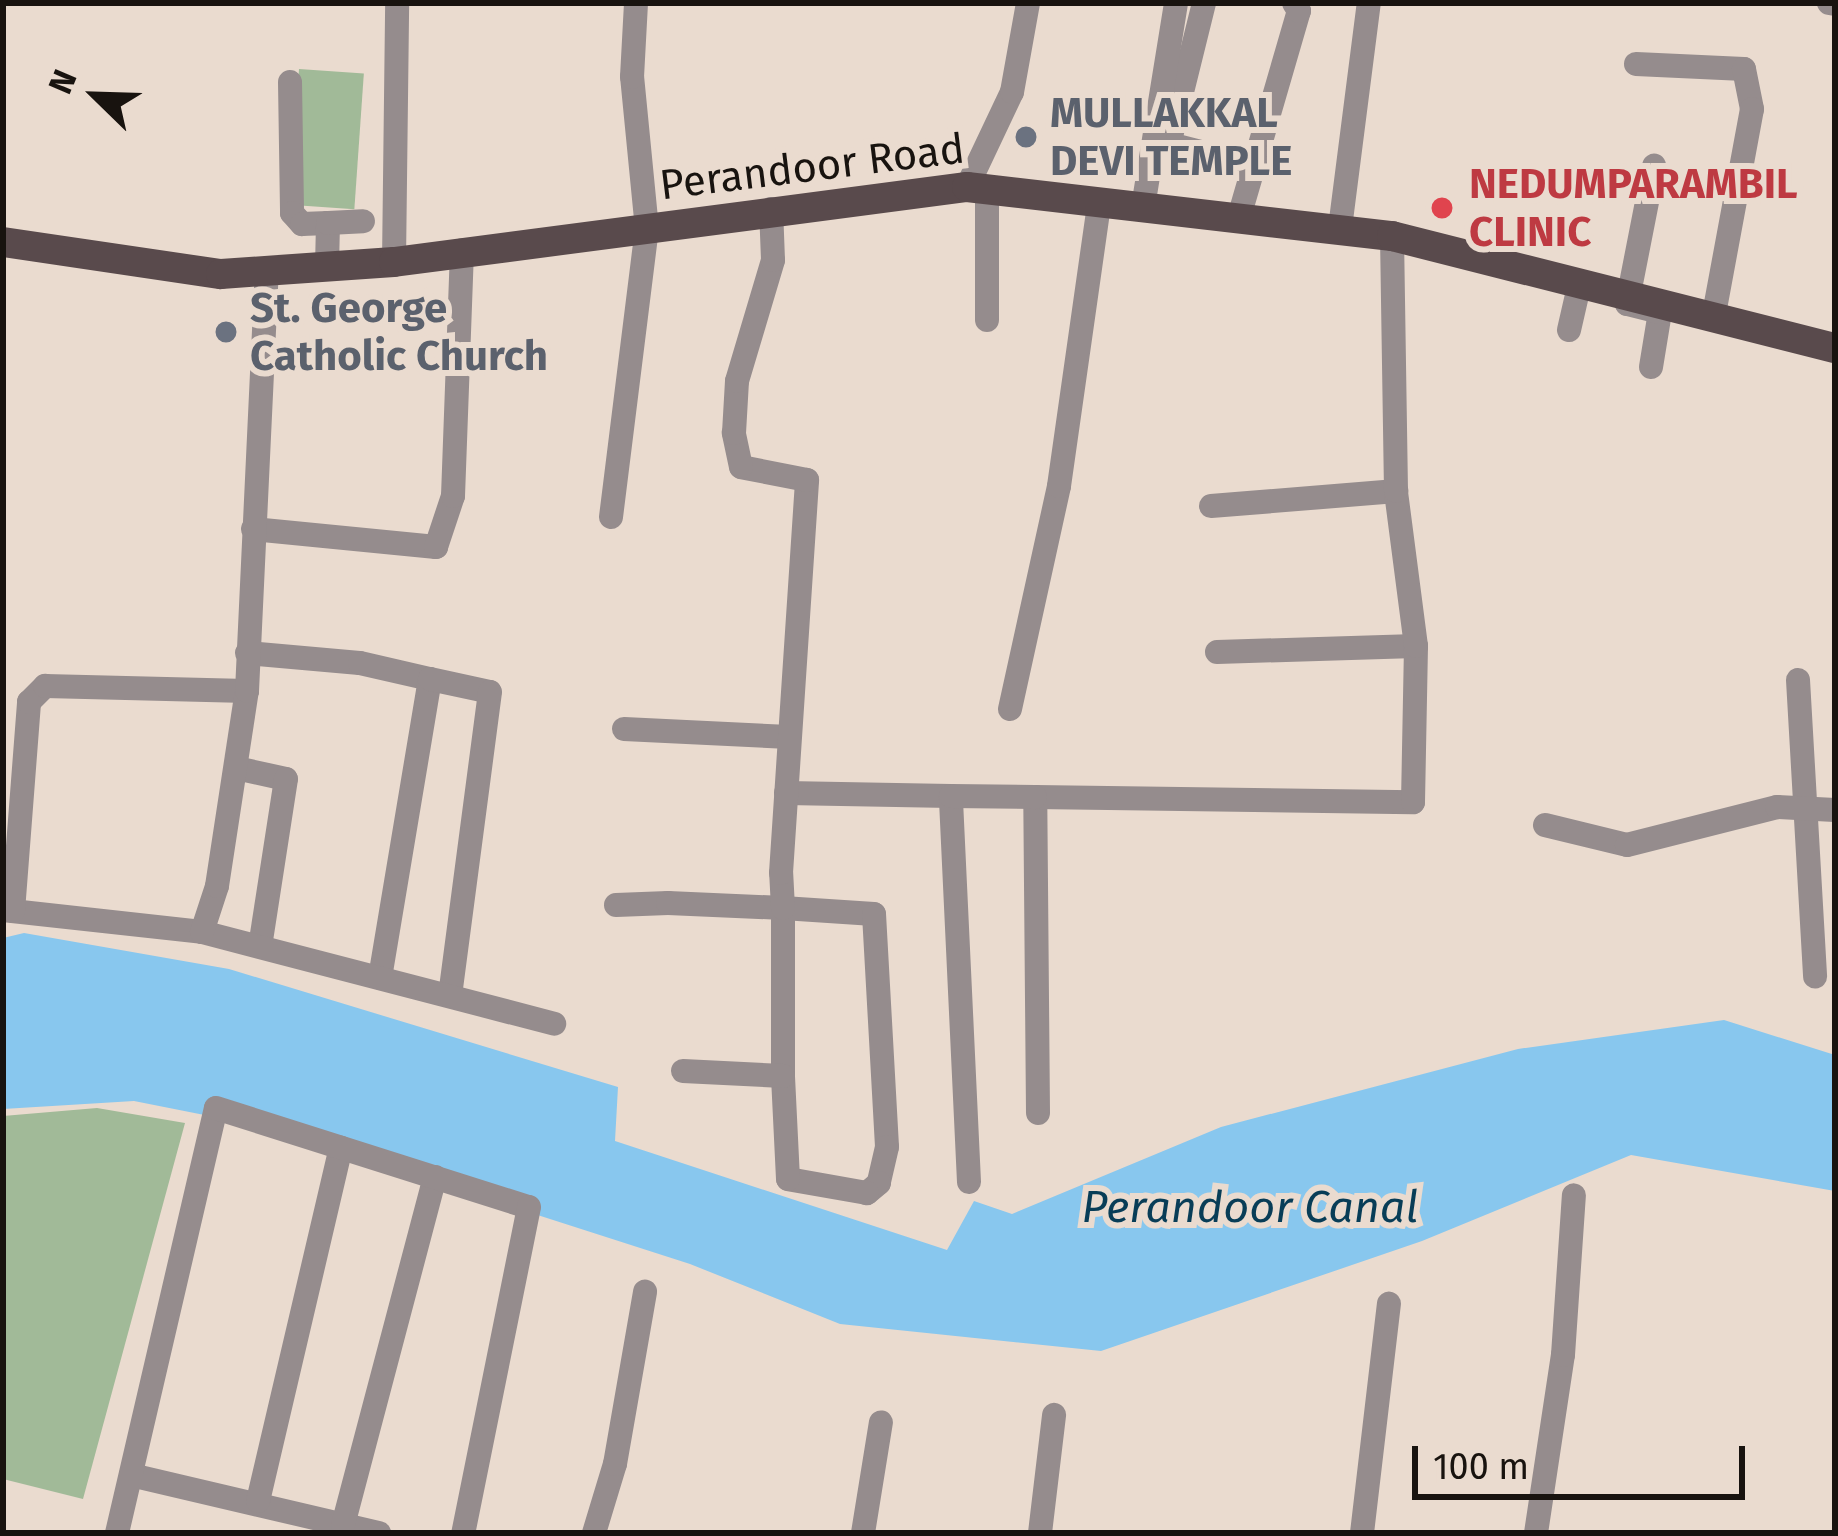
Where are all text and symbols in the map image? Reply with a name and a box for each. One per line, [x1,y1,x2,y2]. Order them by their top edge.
north arrow [36,36,156,156]
text: N [40,64,86,100]
place label: MULLAKKAL DEVI TEMPLE [1050,88,1292,186]
street label: Perandoor Road [657,123,967,211]
marker: MULLAKKAL DEVI TEMPLE [1013,124,1039,150]
place label: NEDUMPARAMBIL CLINIC [1469,159,1798,258]
marker: NEDUMPARAMBIL CLINIC [1426,192,1458,224]
place label: St. George Catholic Church [250,283,548,382]
marker: St. George Catholic Church [213,319,239,345]
water label: Perandoor Canal [1082,1181,1418,1235]
scale bar [1418,1422,1751,1496]
text: 100 m [1433,1445,1529,1489]

